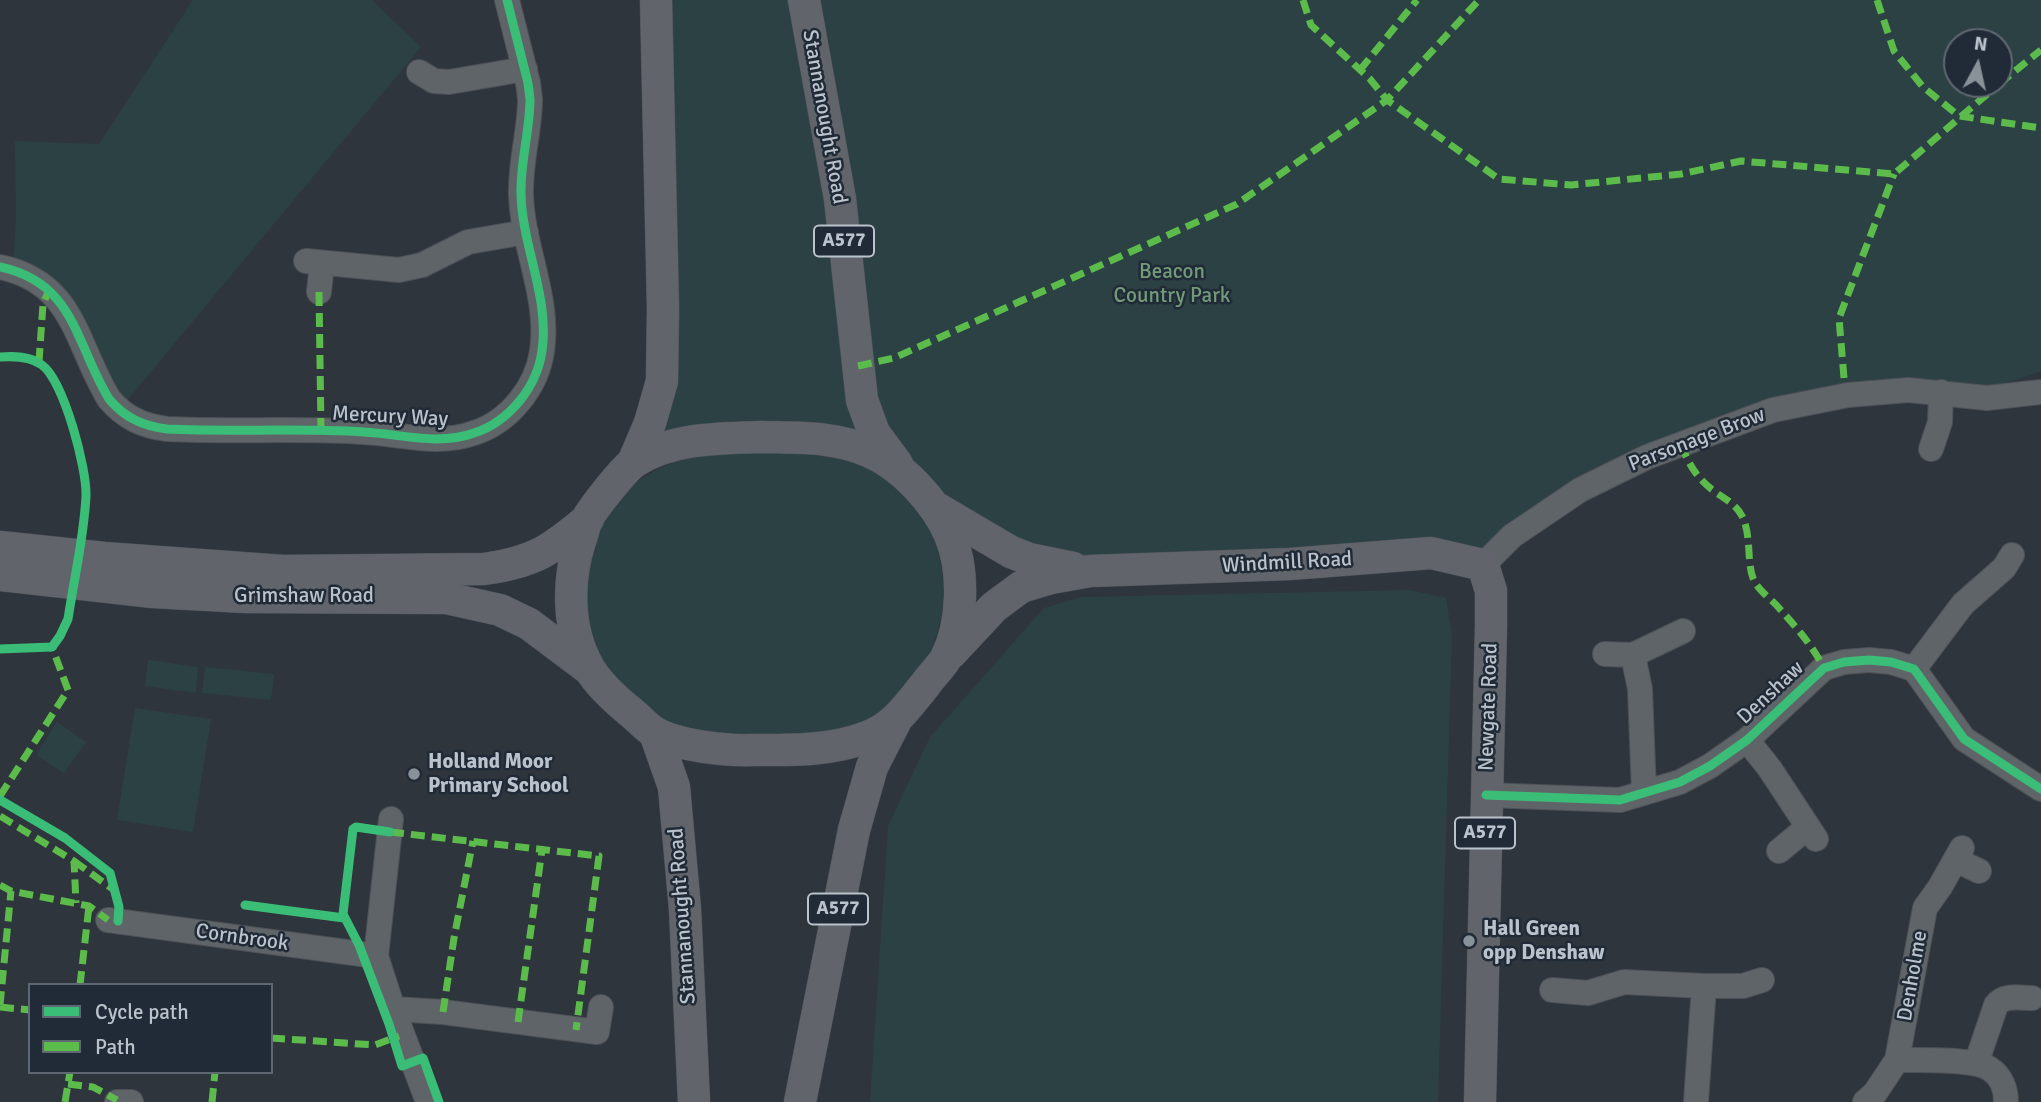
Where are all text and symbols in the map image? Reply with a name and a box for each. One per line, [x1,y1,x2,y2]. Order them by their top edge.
street label: Stannanought Road [796,28,852,206]
north arrow [1943,28,2013,98]
text: N [1972,31,1989,57]
road number: A577 [814,226,874,256]
park label: Beacon Country Park [1114,259,1230,309]
street label: Mercury Way [331,401,449,433]
street label: Parsonage Brow [1625,402,1769,478]
street label: Windmill Road [1221,547,1353,579]
street label: Grimshaw Road [234,583,374,609]
street label: Newgate Road [1474,642,1504,772]
street label: Denshaw [1733,656,1809,730]
place label: Holland Moor Primary School [428,749,569,799]
marker: Holland Moor Primary School [406,766,422,782]
road number: A577 [1455,818,1515,848]
street label: Stannanought Road [664,827,702,1005]
road number: A577 [808,894,868,925]
place label: Hall Green opp Denshaw [1483,916,1604,966]
street label: Cornbrook [194,919,290,957]
street label: Denholme [1893,929,1933,1023]
marker: Hall Green opp Denshaw [1461,933,1477,949]
legend [28,983,273,1074]
text: Cycle path [95,999,189,1025]
text: Path [95,1034,136,1060]

